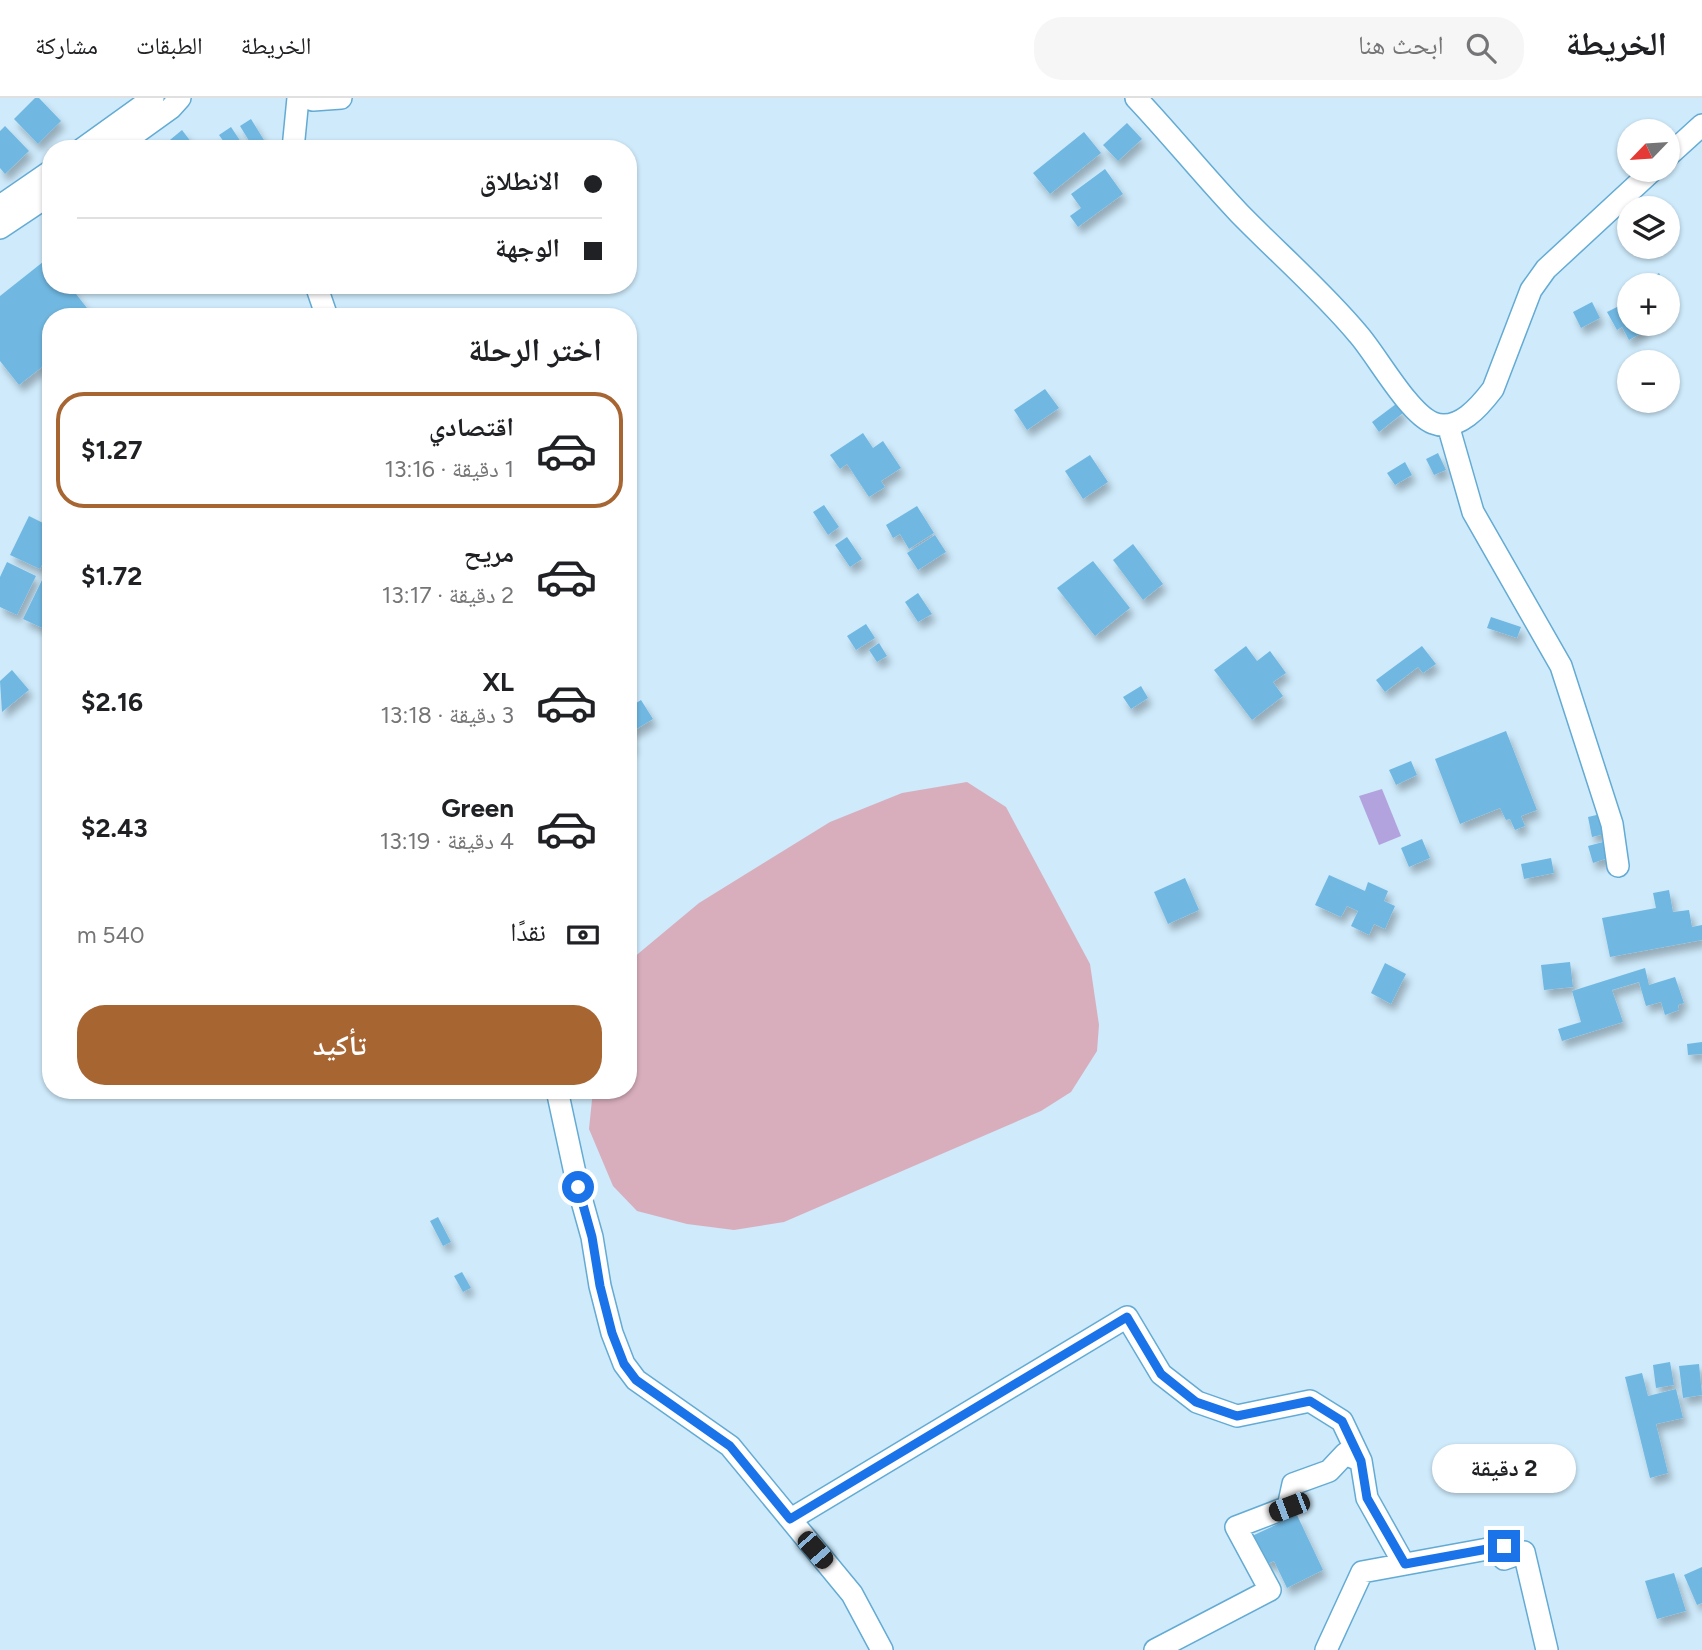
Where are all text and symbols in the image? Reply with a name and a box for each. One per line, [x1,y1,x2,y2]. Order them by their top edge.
search box [1034,17,1524,80]
text: الخريطة [1566,24,1667,63]
text: ابحث هنا [1358,29,1444,61]
icon: search [1462,29,1500,67]
text: مشاركة [35,31,98,60]
text: الطبقات [136,31,203,60]
text: الخريطة [241,31,311,60]
north arrow [1617,119,1680,182]
map controls [1617,119,1680,413]
text: الانطلاق [480,165,560,197]
button: layers [1617,196,1680,259]
text: الوجهة [495,232,560,264]
button: + [1617,273,1680,336]
text: اختر الرحلة [468,331,602,369]
button: − [1617,350,1680,413]
text: اقتصادي [429,411,514,443]
icon: car [535,419,598,482]
text: $1.27 [81,434,142,466]
text: 1 دقيقة · 13:16 [384,455,514,483]
text: مريح [464,537,514,569]
icon: car [535,545,598,608]
text: $1.72 [81,560,142,592]
text: 2 دقيقة · 13:17 [382,581,514,609]
text: XL [482,666,514,698]
icon: car [535,671,598,734]
text: $2.16 [81,686,143,718]
text: 3 دقيقة · 13:18 [380,701,514,729]
text: Green [441,792,514,824]
icon: car [535,797,598,860]
text: $2.43 [81,812,148,844]
text: 4 دقيقة · 13:19 [380,827,514,855]
text: نقدًا [510,916,546,948]
icon: cash [564,916,602,954]
text: 540 m [77,921,145,949]
button: تأكيد [77,1005,602,1085]
route start [562,1171,594,1203]
callout: 2 دقيقة [1432,1444,1576,1494]
text: 2 دقيقة [1470,1454,1538,1482]
car [1266,1490,1313,1524]
car [794,1527,837,1573]
route end [1488,1530,1520,1562]

